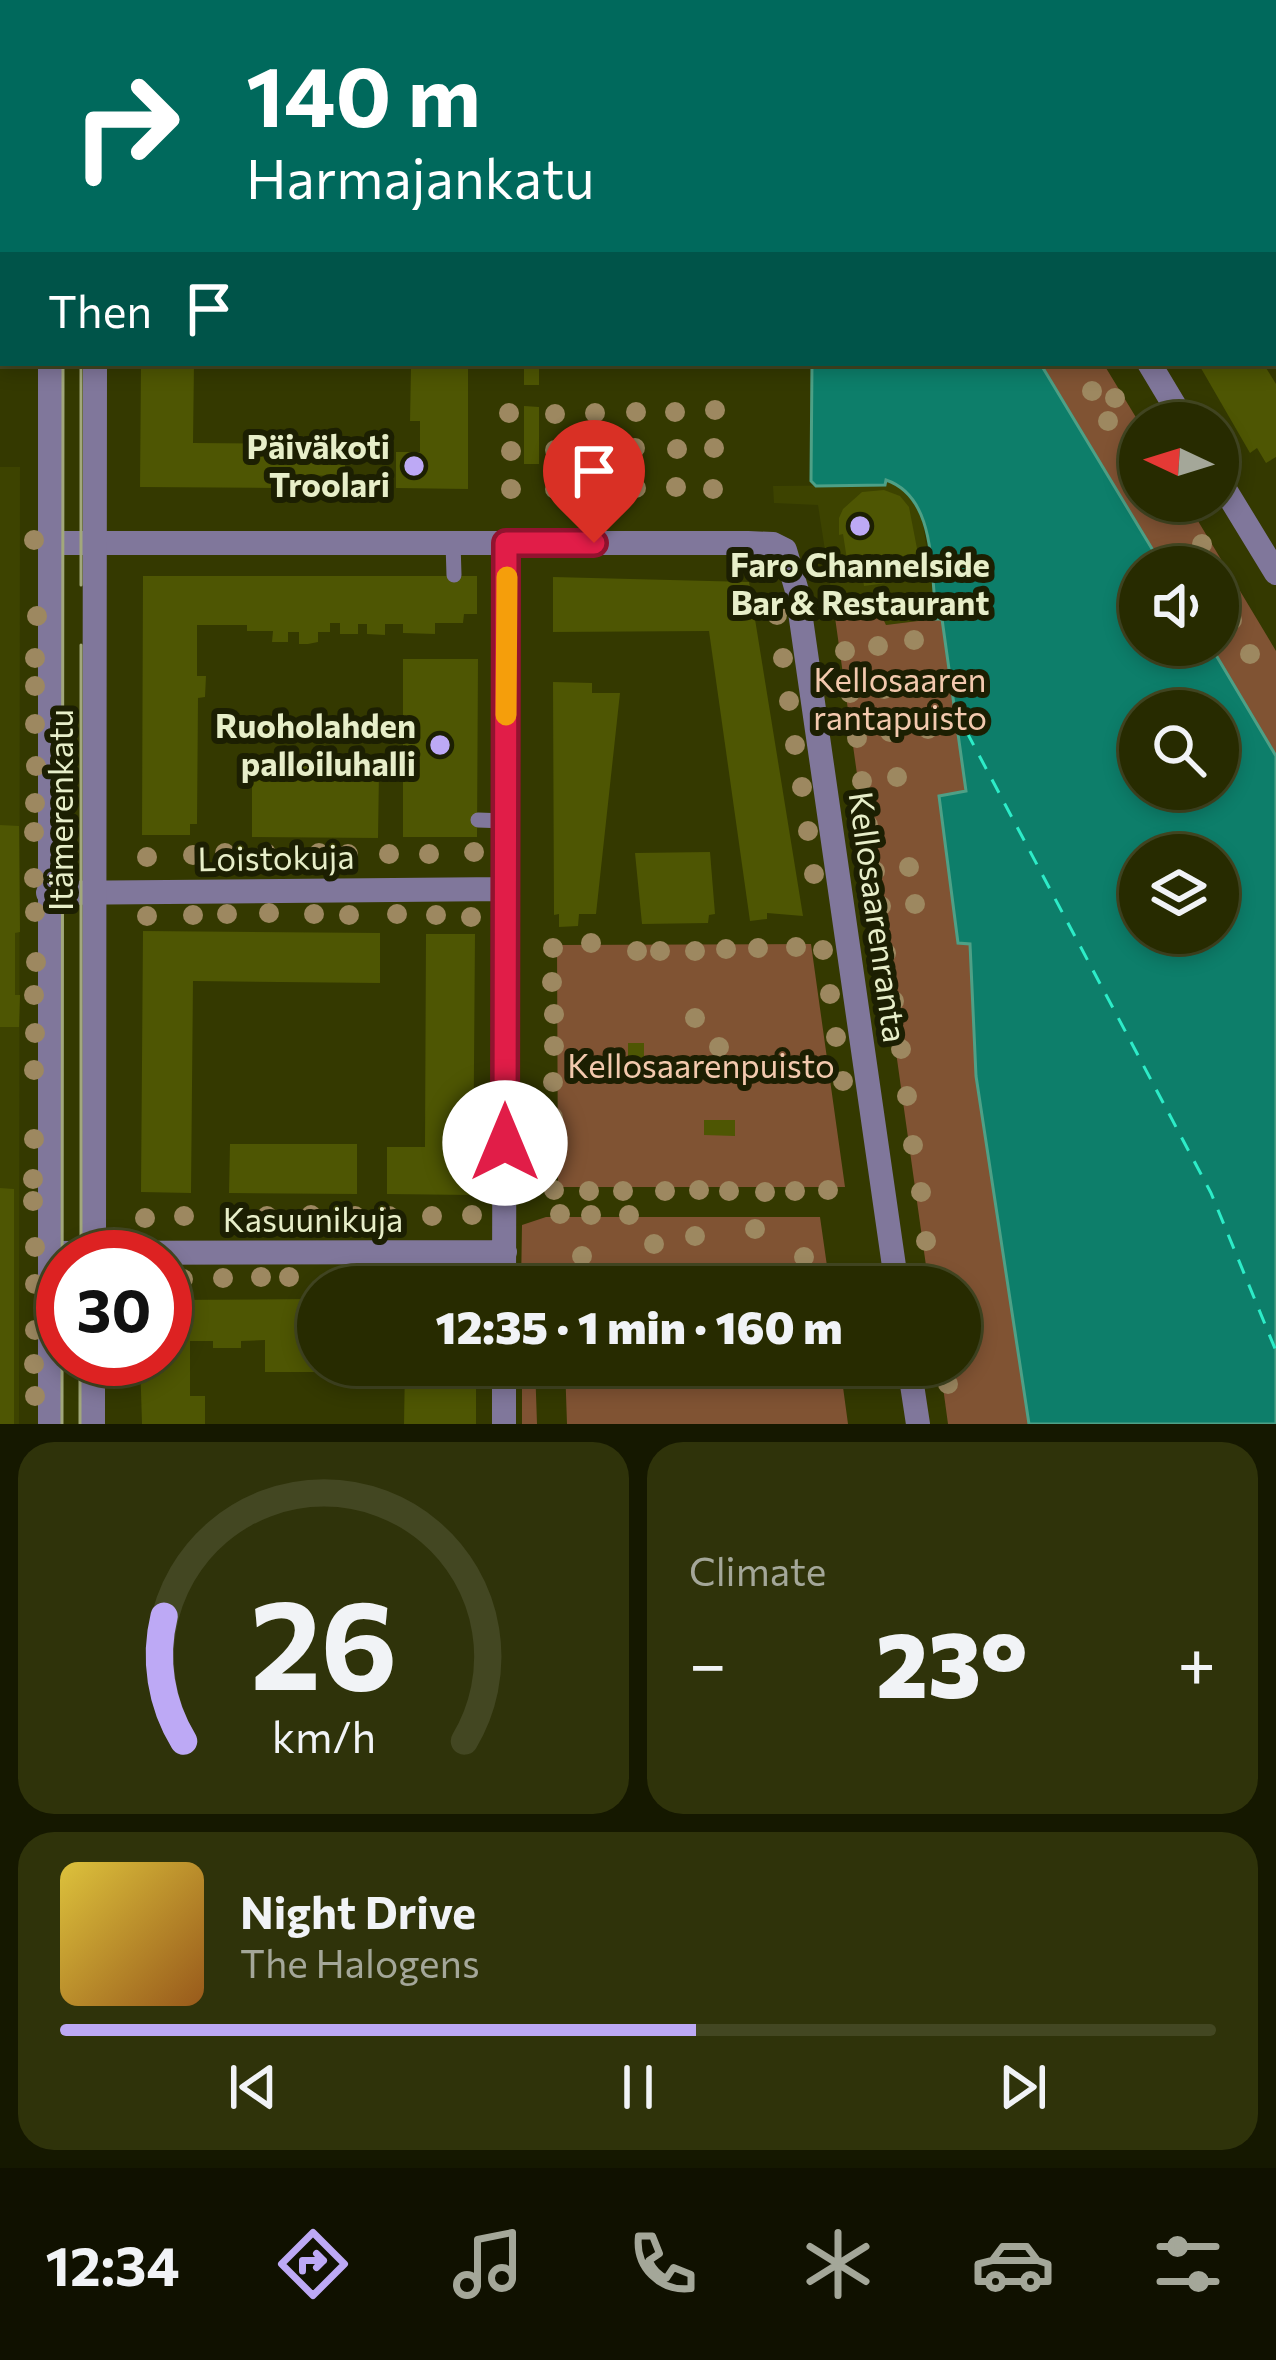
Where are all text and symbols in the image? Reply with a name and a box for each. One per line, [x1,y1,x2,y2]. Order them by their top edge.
text: 140 m [246,42,481,144]
icon: right [48,48,204,204]
text: Harmajankatu [246,144,594,210]
icon: arrive [176,276,242,342]
text: Then [48,282,152,337]
north arrow [1119,402,1239,522]
map controls [1119,402,1239,954]
pin [543,420,645,543]
place label: Päiväkoti Troolari [247,425,390,504]
icon: arrive [561,438,627,504]
marker: Päiväkoti Troolari [401,453,427,479]
marker: Faro Channelside Bar & Restaurant [847,513,873,539]
place label: Faro Channelside Bar & Restaurant [730,543,990,622]
button: sound [1119,546,1239,666]
park label: Kellosaaren rantapuisto [813,658,987,737]
button: search [1119,690,1239,810]
place label: Ruoholahden palloiluhalli [215,704,416,783]
street label: Itämerenkatu [39,709,80,911]
marker: Ruoholahden palloiluhalli [427,732,453,758]
street label: Kellosaarenranta [842,789,917,1045]
button: layers [1119,834,1239,954]
street label: Loistokuja [197,835,355,878]
park label: Kellosaarenpuisto [567,1044,835,1085]
position arrow [442,1080,568,1206]
street label: Kasuunikuja [223,1198,403,1239]
speed limit sign: 30 [36,1230,192,1386]
text: 12:35 · 1 min · 160 m [435,1298,843,1353]
text: Climate [689,1546,826,1594]
text: 26 [250,1563,397,1716]
text: 23° [876,1606,1028,1717]
text: − [689,1621,727,1702]
text: + [1177,1621,1216,1702]
text: km/h [271,1709,376,1762]
text: Night Drive [240,1883,476,1938]
text: The Halogens [240,1938,480,1986]
icon: previous [220,2054,286,2120]
icon: pause [605,2054,671,2120]
icon: next [990,2054,1056,2120]
icon: directions [271,2222,355,2306]
icon: music [446,2222,530,2306]
icon: phone [621,2222,705,2306]
icon: climate [796,2222,880,2306]
icon: car [971,2222,1055,2306]
icon: filters [1146,2222,1230,2306]
text: 12:34 [46,2231,180,2297]

